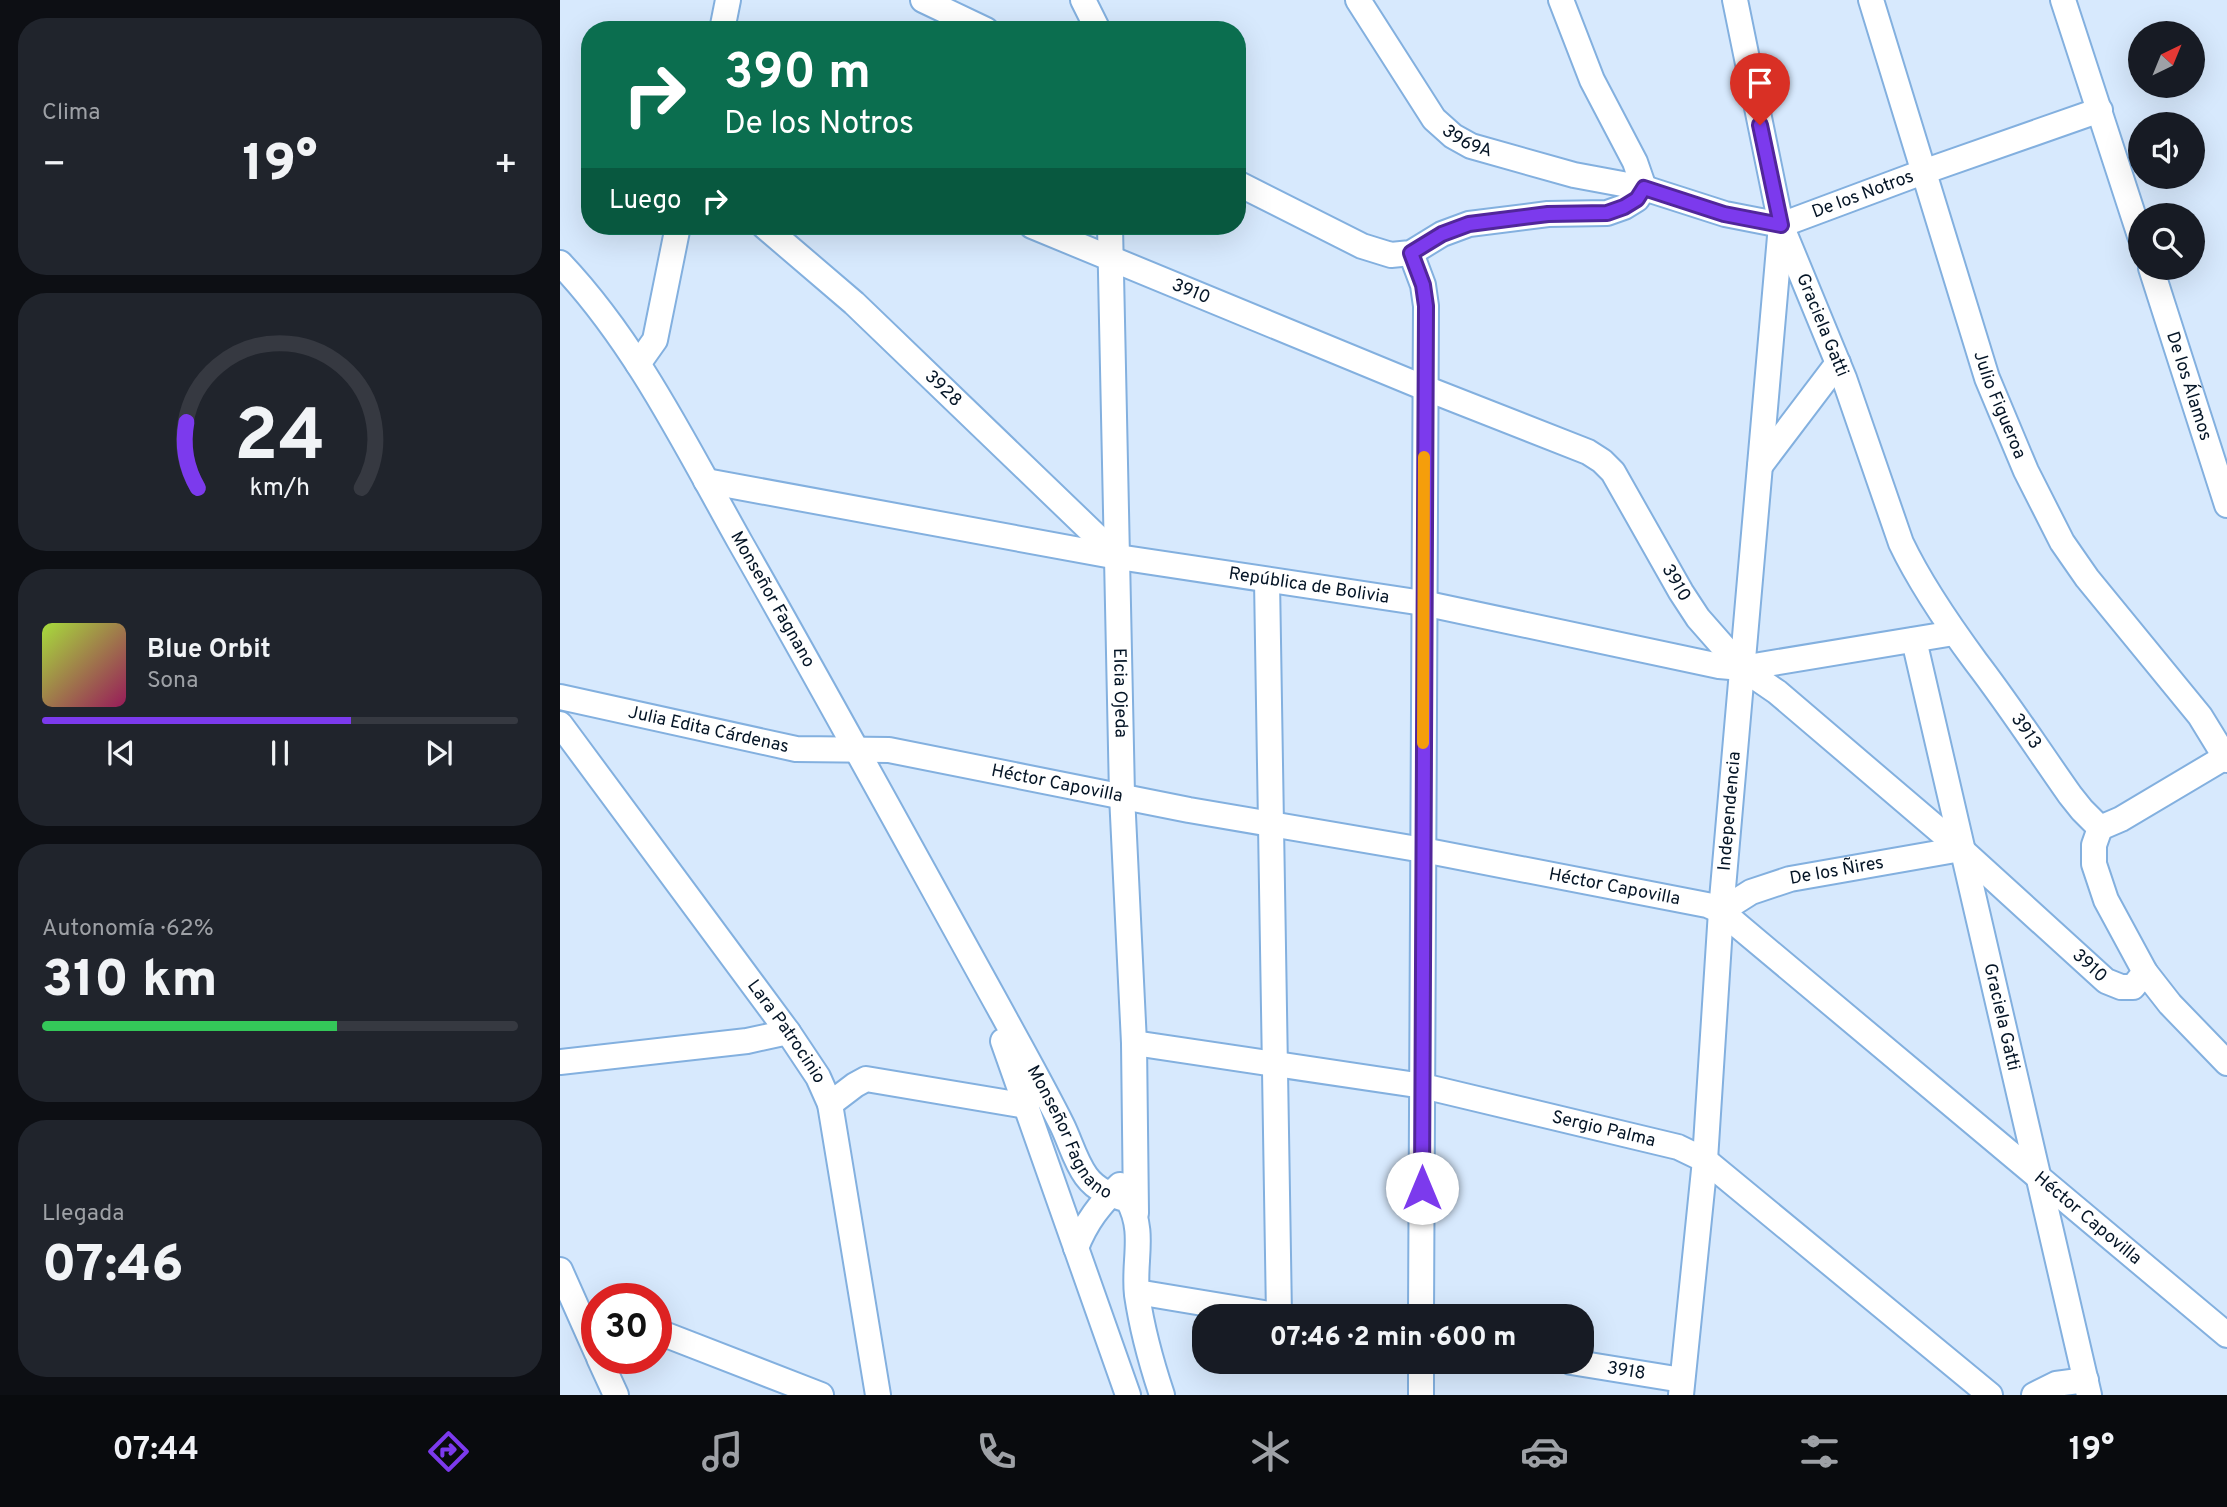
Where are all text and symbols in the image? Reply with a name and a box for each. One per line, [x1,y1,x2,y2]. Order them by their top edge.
north arrow [2128,21,2205,98]
map controls [2128,21,2205,280]
text: 390 m [724,44,871,106]
icon: right [609,49,700,140]
pin [1730,53,1790,125]
icon: arrive [1741,64,1779,102]
text: Clima [42,99,100,128]
text: De los Notros [724,105,914,145]
button: sound [2128,112,2205,189]
street label: 3969A [1437,120,1495,163]
text: 19° [242,133,318,199]
text: − [42,142,67,191]
text: + [493,142,518,191]
street label: De los Notros [1809,165,1917,224]
icon: right [696,182,734,220]
text: Luego [609,185,682,218]
button: search [2128,203,2205,280]
street label: Graciela Gatti [1791,270,1854,380]
street label: 3910 [1168,273,1214,310]
street label: De los Álamos [2161,329,2217,443]
street label: Julio Figueroa [1968,348,2031,463]
street label: 3928 [919,365,967,412]
text: 24 [234,395,326,487]
text: km/h [250,473,310,505]
street label: Monseñor Fagnano [725,527,820,672]
street label: 3910 [1656,560,1696,606]
street label: República de Bolivia [1227,562,1391,609]
text: Blue Orbit [147,634,271,667]
street label: Elcia Ojeda [1107,648,1132,738]
text: Sona [147,667,198,696]
street label: Julia Edita Cárdenas [626,701,791,759]
street label: 3913 [2005,709,2046,754]
icon: previous [102,734,140,772]
icon: pause [261,734,299,772]
icon: next [420,734,458,772]
street label: Independencia [1713,750,1746,872]
street label: Héctor Capovilla [989,759,1125,808]
street label: De los Ñires [1788,851,1886,890]
street label: Héctor Capovilla [1547,863,1682,911]
text: Autonomía · 62% [42,915,214,944]
street label: 3910 [2067,944,2112,988]
text: 310 km [42,949,218,1015]
street label: Graciela Gatti [1978,961,2025,1073]
street label: Lara Patrocinio [742,975,831,1087]
street label: Monseñor Fagnano [1021,1061,1115,1205]
street label: Sergio Palma [1550,1106,1658,1153]
position arrow [1385,1151,1459,1225]
street label: Héctor Capovilla [2029,1167,2146,1270]
text: Llegada [42,1200,124,1229]
text: 07:46 [42,1234,184,1300]
speed limit sign: 30 [581,1283,672,1374]
text: 07:46 · 2 min · 600 m [1270,1322,1516,1355]
street label: 3918 [1605,1356,1647,1385]
icon: directions [424,1427,473,1476]
icon: music [698,1427,747,1476]
icon: phone [972,1427,1021,1476]
icon: climate [1246,1427,1295,1476]
icon: car [1520,1427,1569,1476]
icon: filters [1795,1427,1844,1476]
text: 07:44 [113,1431,199,1471]
text: 19° [2069,1431,2114,1471]

